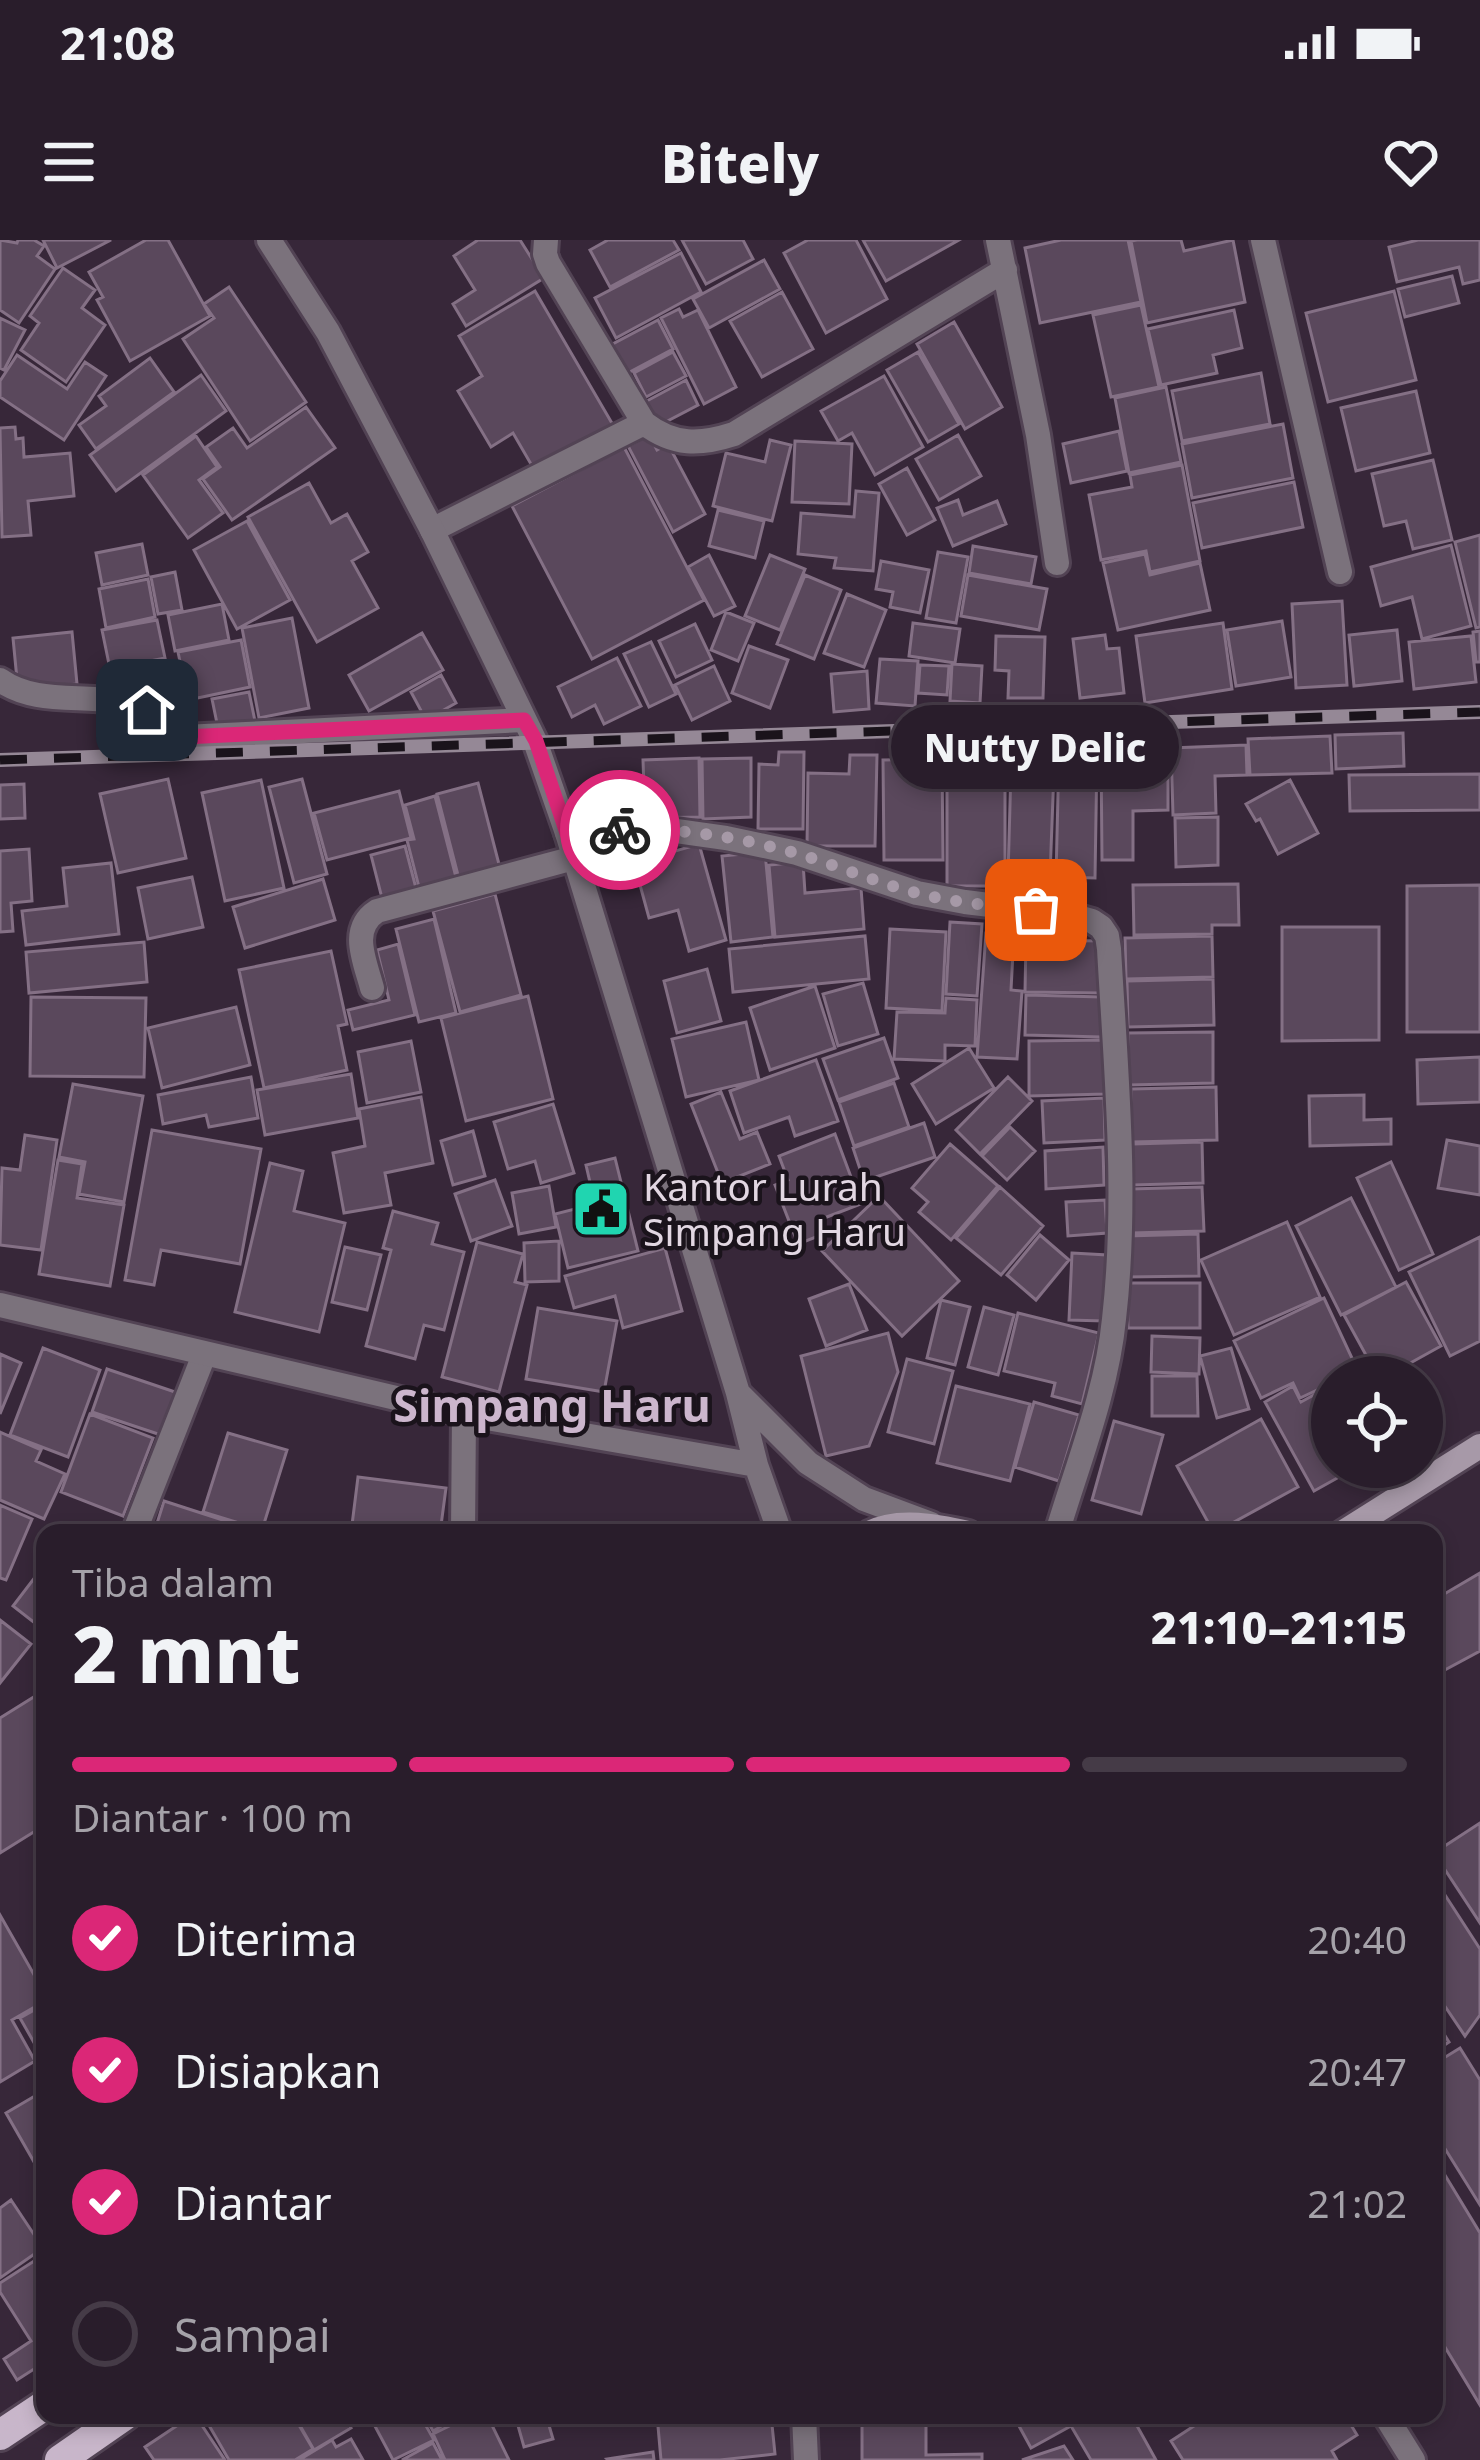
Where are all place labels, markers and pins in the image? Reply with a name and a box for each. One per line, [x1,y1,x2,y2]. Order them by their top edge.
pin [96,659,198,761]
callout: Nutty Delic [892,706,1180,790]
pin [985,859,1087,961]
place label: Kantor Lurah Simpang Haru [643,1159,906,1257]
public building icon: Kantor Lurah Simpang Haru [570,1178,632,1240]

